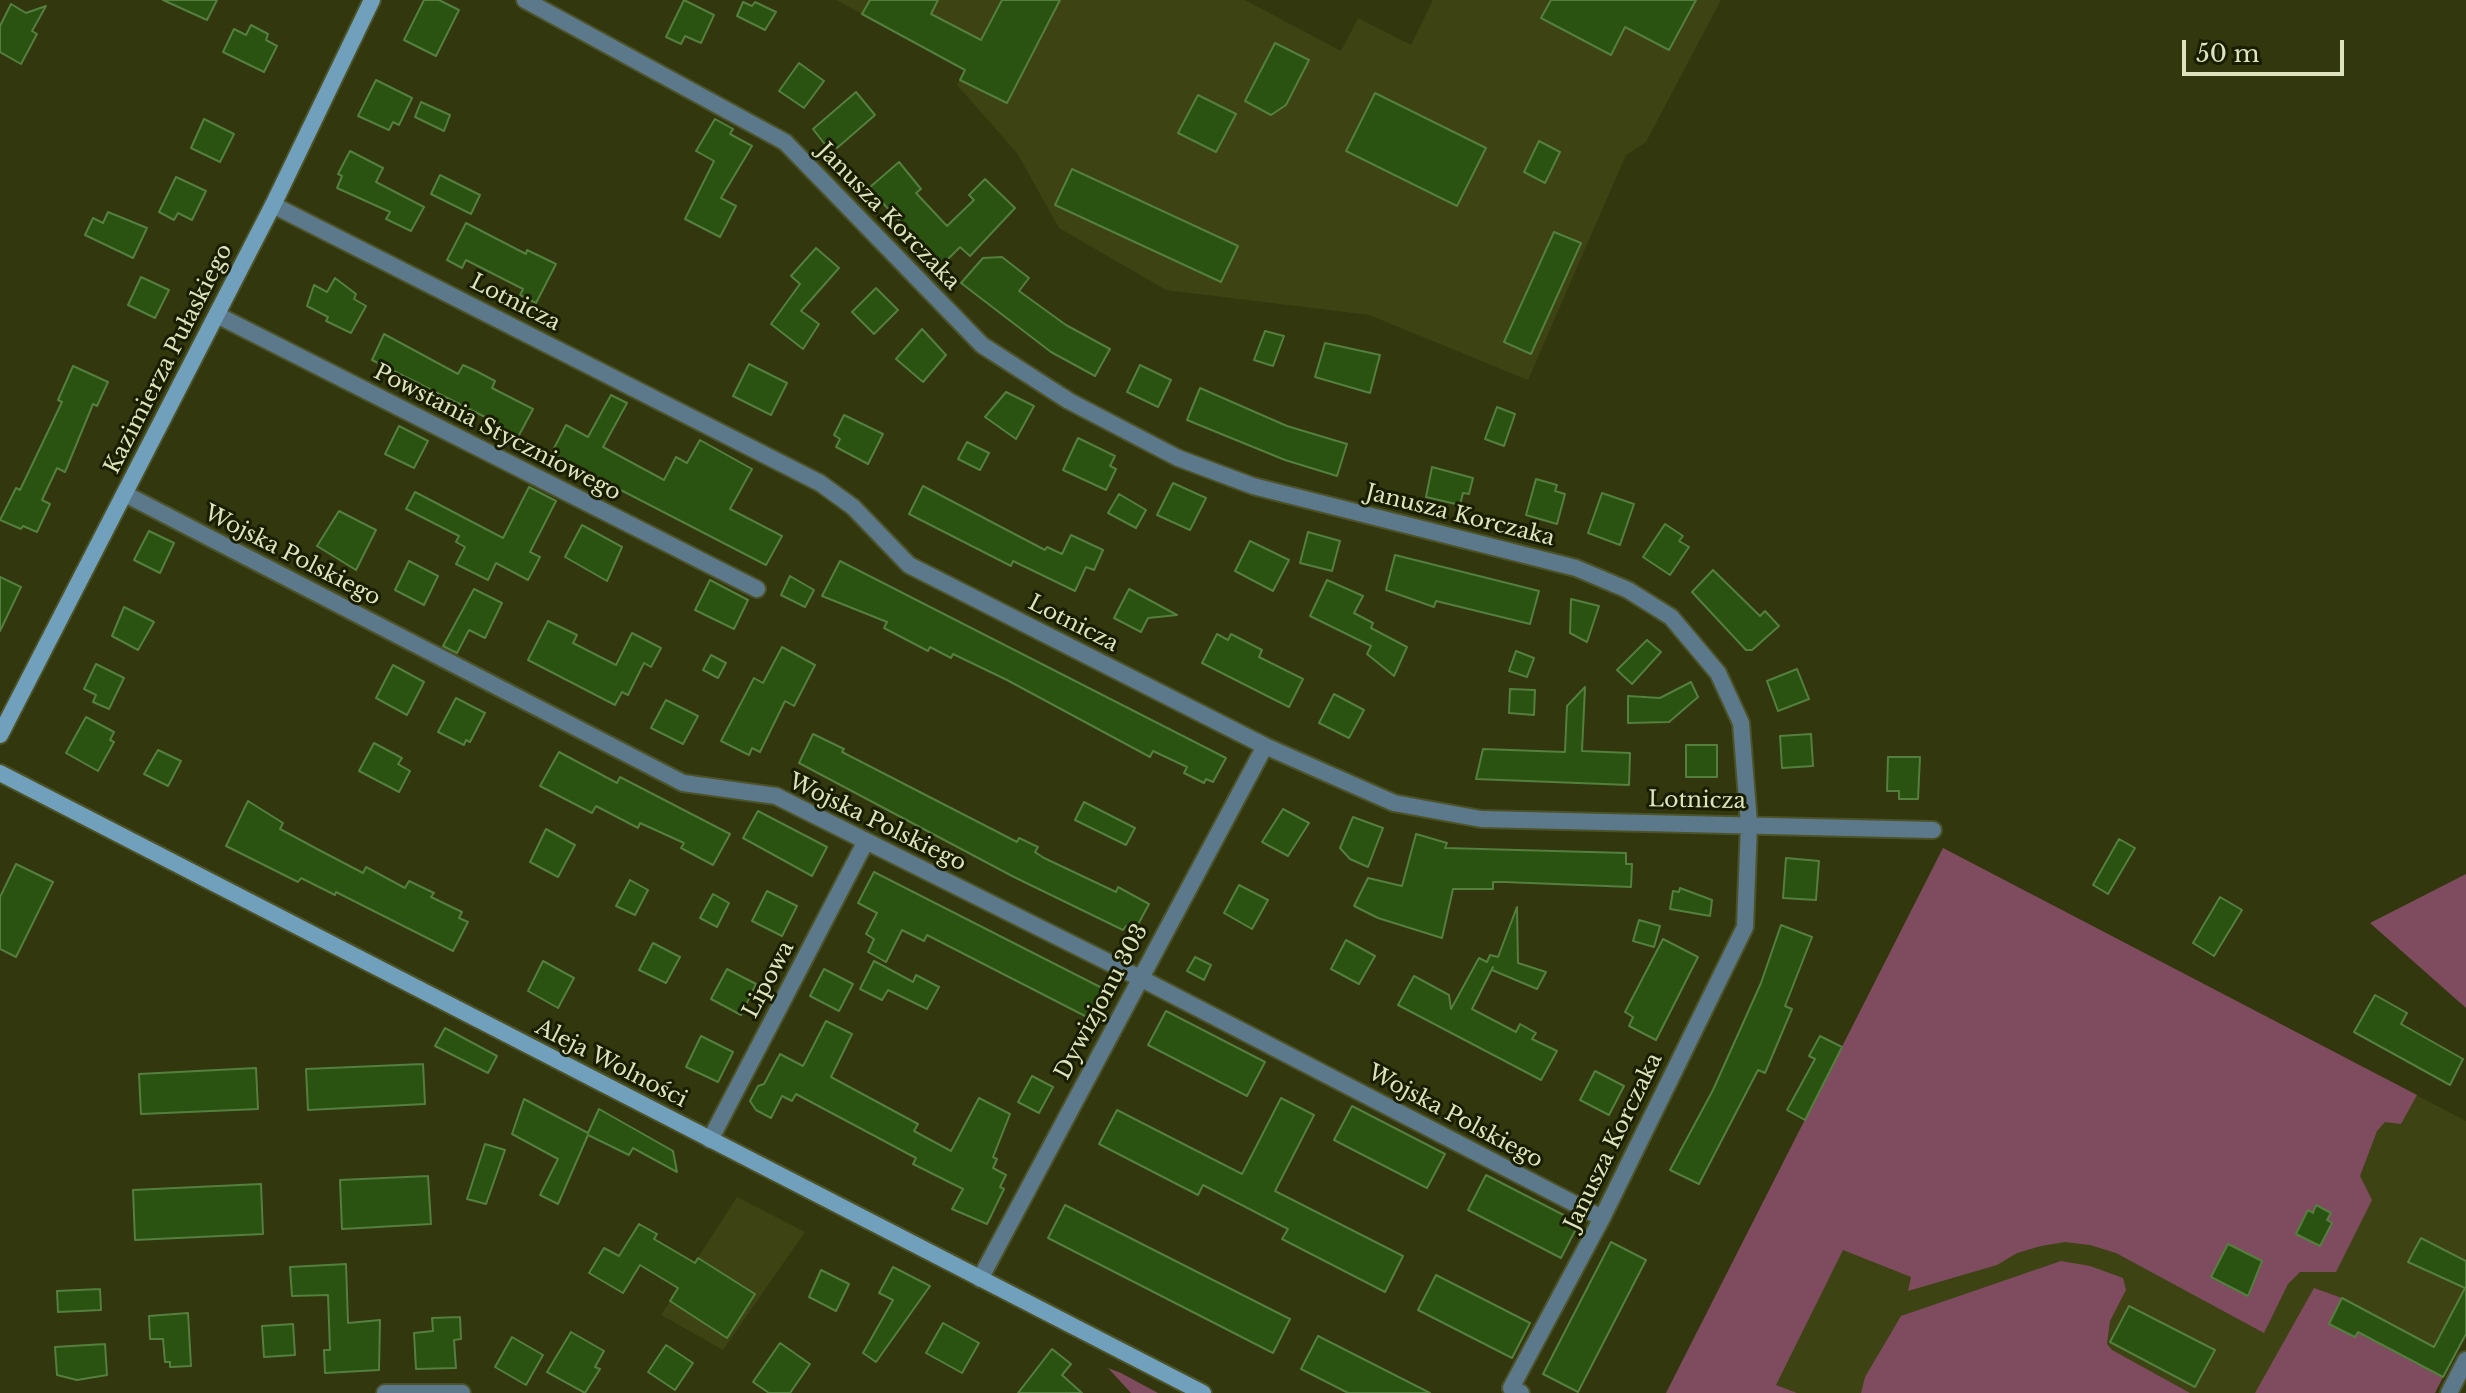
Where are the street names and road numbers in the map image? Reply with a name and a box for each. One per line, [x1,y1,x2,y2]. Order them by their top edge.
street label: Janusza Korczaka [811,138,965,296]
street label: Kazimierza Pułaskiego [99,240,239,478]
street label: Lotnicza [466,269,564,337]
street label: Powstania Styczniowego [369,359,625,507]
street label: Janusza Korczaka [1363,480,1557,552]
street label: Wojska Polskiego [199,500,385,612]
street label: Lotnicza [1024,590,1122,658]
street label: Wojska Polskiego [784,769,970,877]
street label: Lotnicza [1648,787,1746,815]
street label: Dywizjonu 303 [1050,920,1154,1084]
street label: Lipowa [738,937,800,1023]
street label: Aleja Wolności [531,1014,691,1114]
street label: Janusza Korczaka [1560,1049,1668,1235]
street label: Wojska Polskiego [1363,1060,1547,1174]

